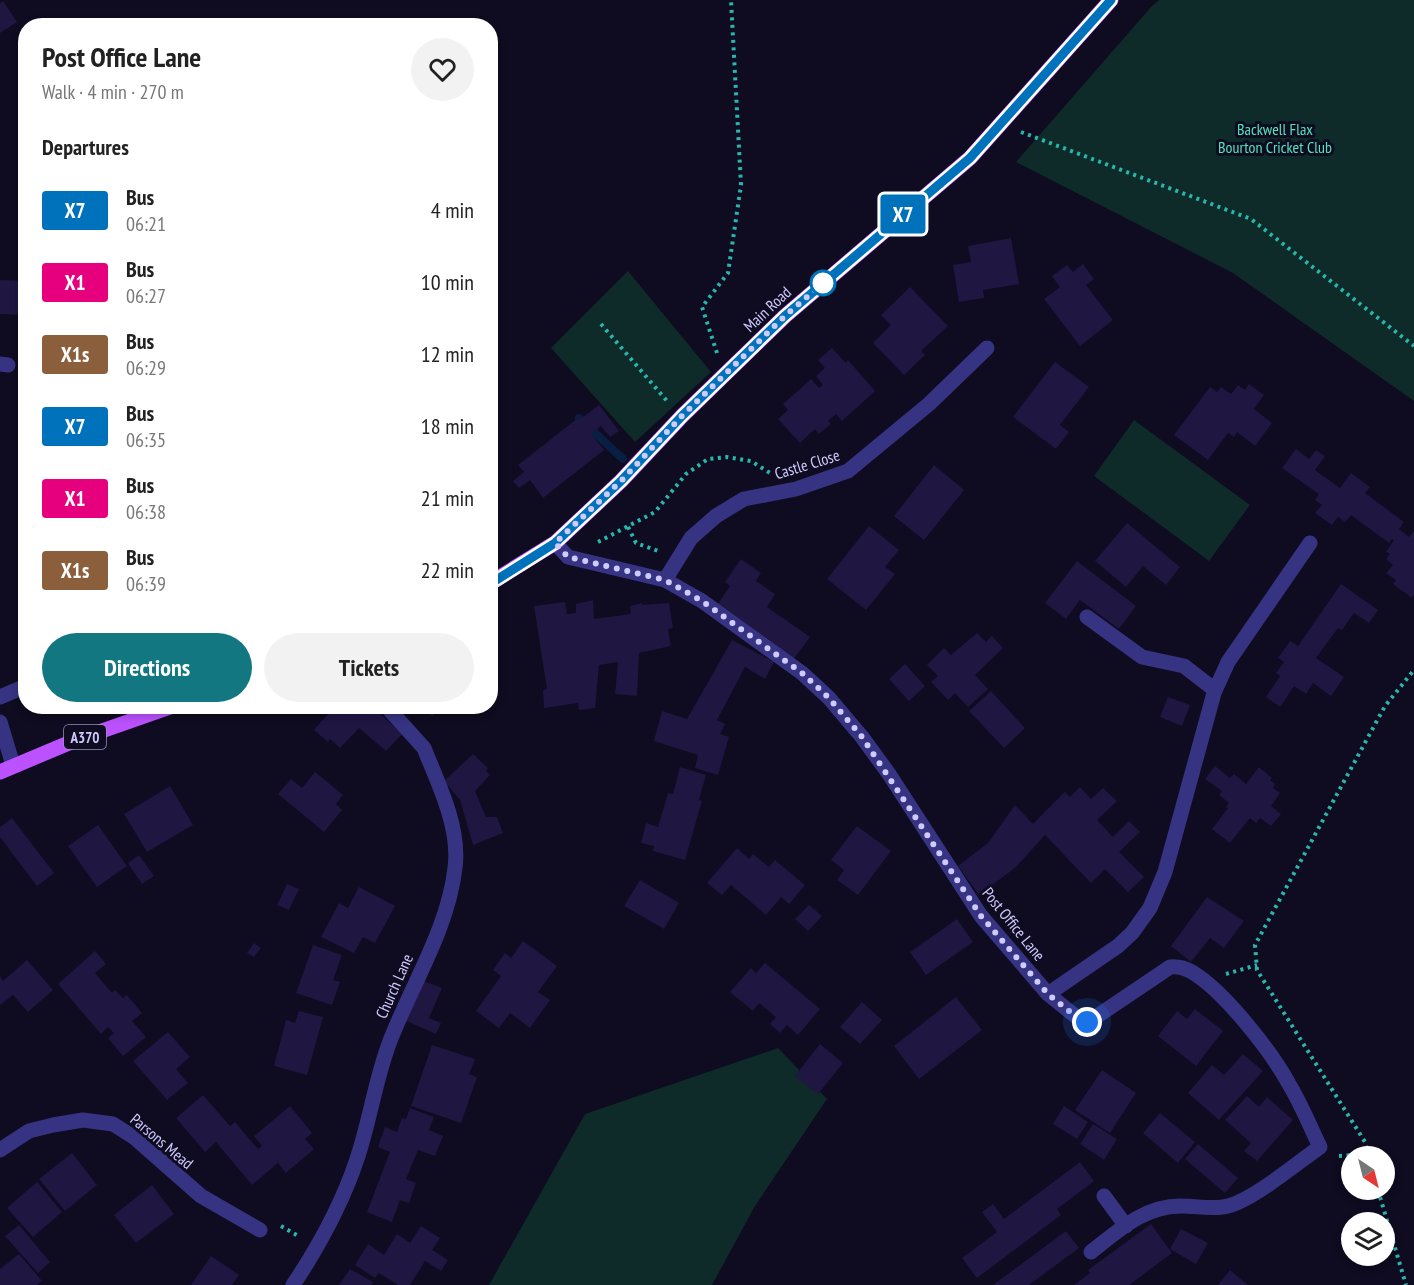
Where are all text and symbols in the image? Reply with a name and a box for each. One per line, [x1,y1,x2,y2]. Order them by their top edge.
text: Post Office Lane [42,38,201,75]
button: heart [411,38,474,101]
text: Walk · 4 min · 270 m [42,79,184,105]
park label: Backwell Flax Bourton Cricket Club [1218,119,1332,157]
text: Departures [42,133,129,161]
text: Bus [126,183,154,211]
line badge: X7 [876,194,930,234]
text: 4 min [431,196,474,224]
text: X7 [64,197,86,224]
text: X7 [892,201,914,228]
text: 06:21 [126,211,166,237]
text: Bus [126,255,154,283]
text: 10 min [421,268,474,296]
text: X1 [64,269,86,296]
unlabelled marker [810,270,836,296]
street label: Main Road [739,282,795,336]
text: 06:27 [126,283,166,309]
text: Bus [126,327,154,355]
text: 12 min [421,340,474,368]
text: X1s [61,341,89,368]
text: 06:29 [126,355,166,381]
text: Bus [126,399,154,427]
text: 18 min [421,412,474,440]
text: X7 [64,413,86,440]
text: 06:35 [126,427,166,453]
street label: Castle Close [772,445,842,483]
text: Bus [126,471,154,499]
text: 21 min [421,484,474,512]
text: X1 [64,485,86,512]
text: 06:38 [126,499,166,525]
text: Bus [126,543,154,571]
text: 22 min [421,556,474,584]
text: X1s [61,557,89,584]
text: 06:39 [126,571,166,597]
button: Directions [42,633,252,702]
button: Tickets [264,633,474,702]
road number: A370 [64,725,106,749]
street label: Post Office Lane [978,883,1050,965]
street label: Church Lane [371,951,417,1021]
your location [1072,1007,1102,1037]
street label: Parsons Mead [127,1109,198,1173]
north arrow [1341,1146,1395,1200]
map controls [1341,1146,1395,1266]
button: layers [1341,1212,1395,1266]

